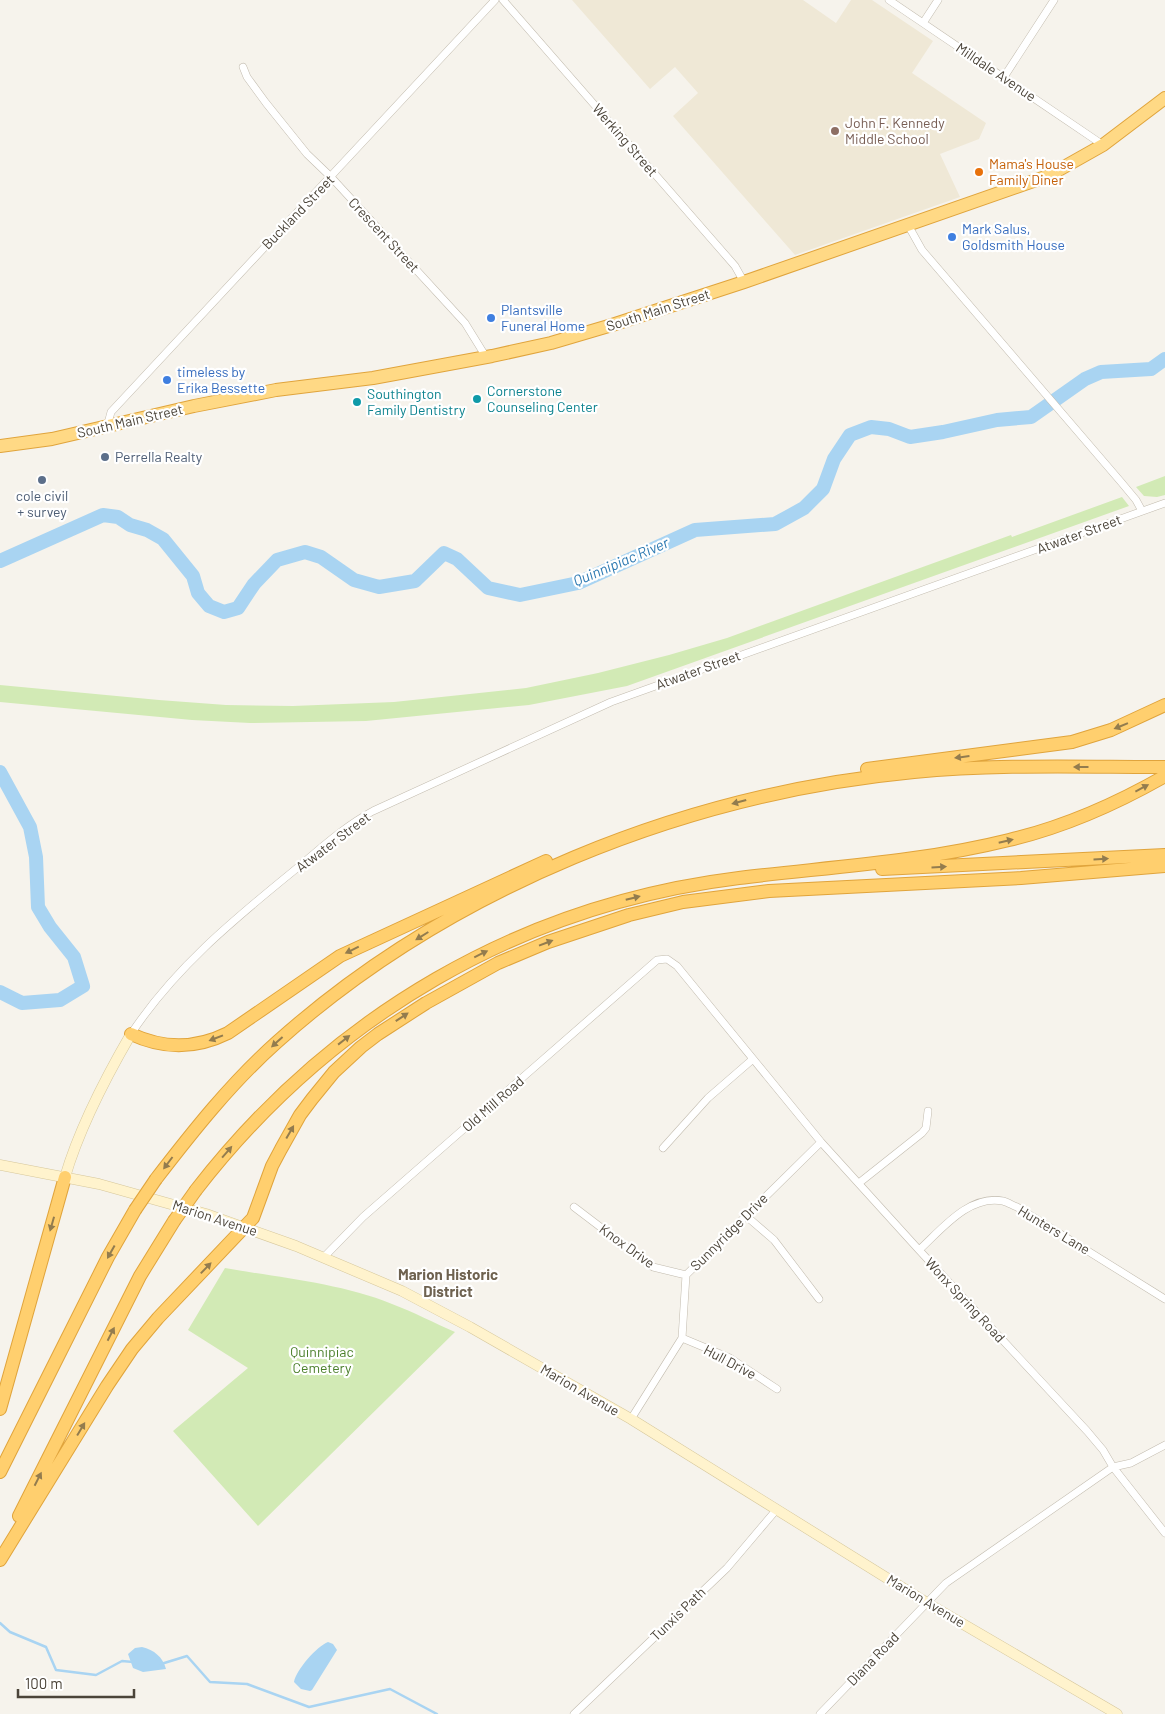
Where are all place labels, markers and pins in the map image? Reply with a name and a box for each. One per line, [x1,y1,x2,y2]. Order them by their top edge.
place label: John F. Kennedy Middle School [845,114,945,147]
marker: John F. Kennedy Middle School [829,125,841,137]
place label: Mama's House Family Diner [989,155,1074,188]
marker: Mama's House Family Diner [973,166,985,178]
place label: Mark Salus, Goldsmith House [962,220,1065,253]
marker: Mark Salus, Goldsmith House [946,231,958,243]
place label: Plantsville Funeral Home [501,301,585,334]
marker: Plantsville Funeral Home [485,312,497,324]
place label: timeless by Erika Bessette [177,363,265,396]
marker: timeless by Erika Bessette [161,374,173,386]
place label: Cornerstone Counseling Center [487,382,598,415]
place label: Southington Family Dentistry [367,385,466,418]
marker: Cornerstone Counseling Center [471,393,483,405]
marker: Southington Family Dentistry [351,396,363,408]
place label: Perrella Realty [115,448,203,465]
marker: Perrella Realty [99,451,111,463]
marker: cole civil + survey [36,474,48,486]
place label: cole civil + survey [16,487,68,520]

